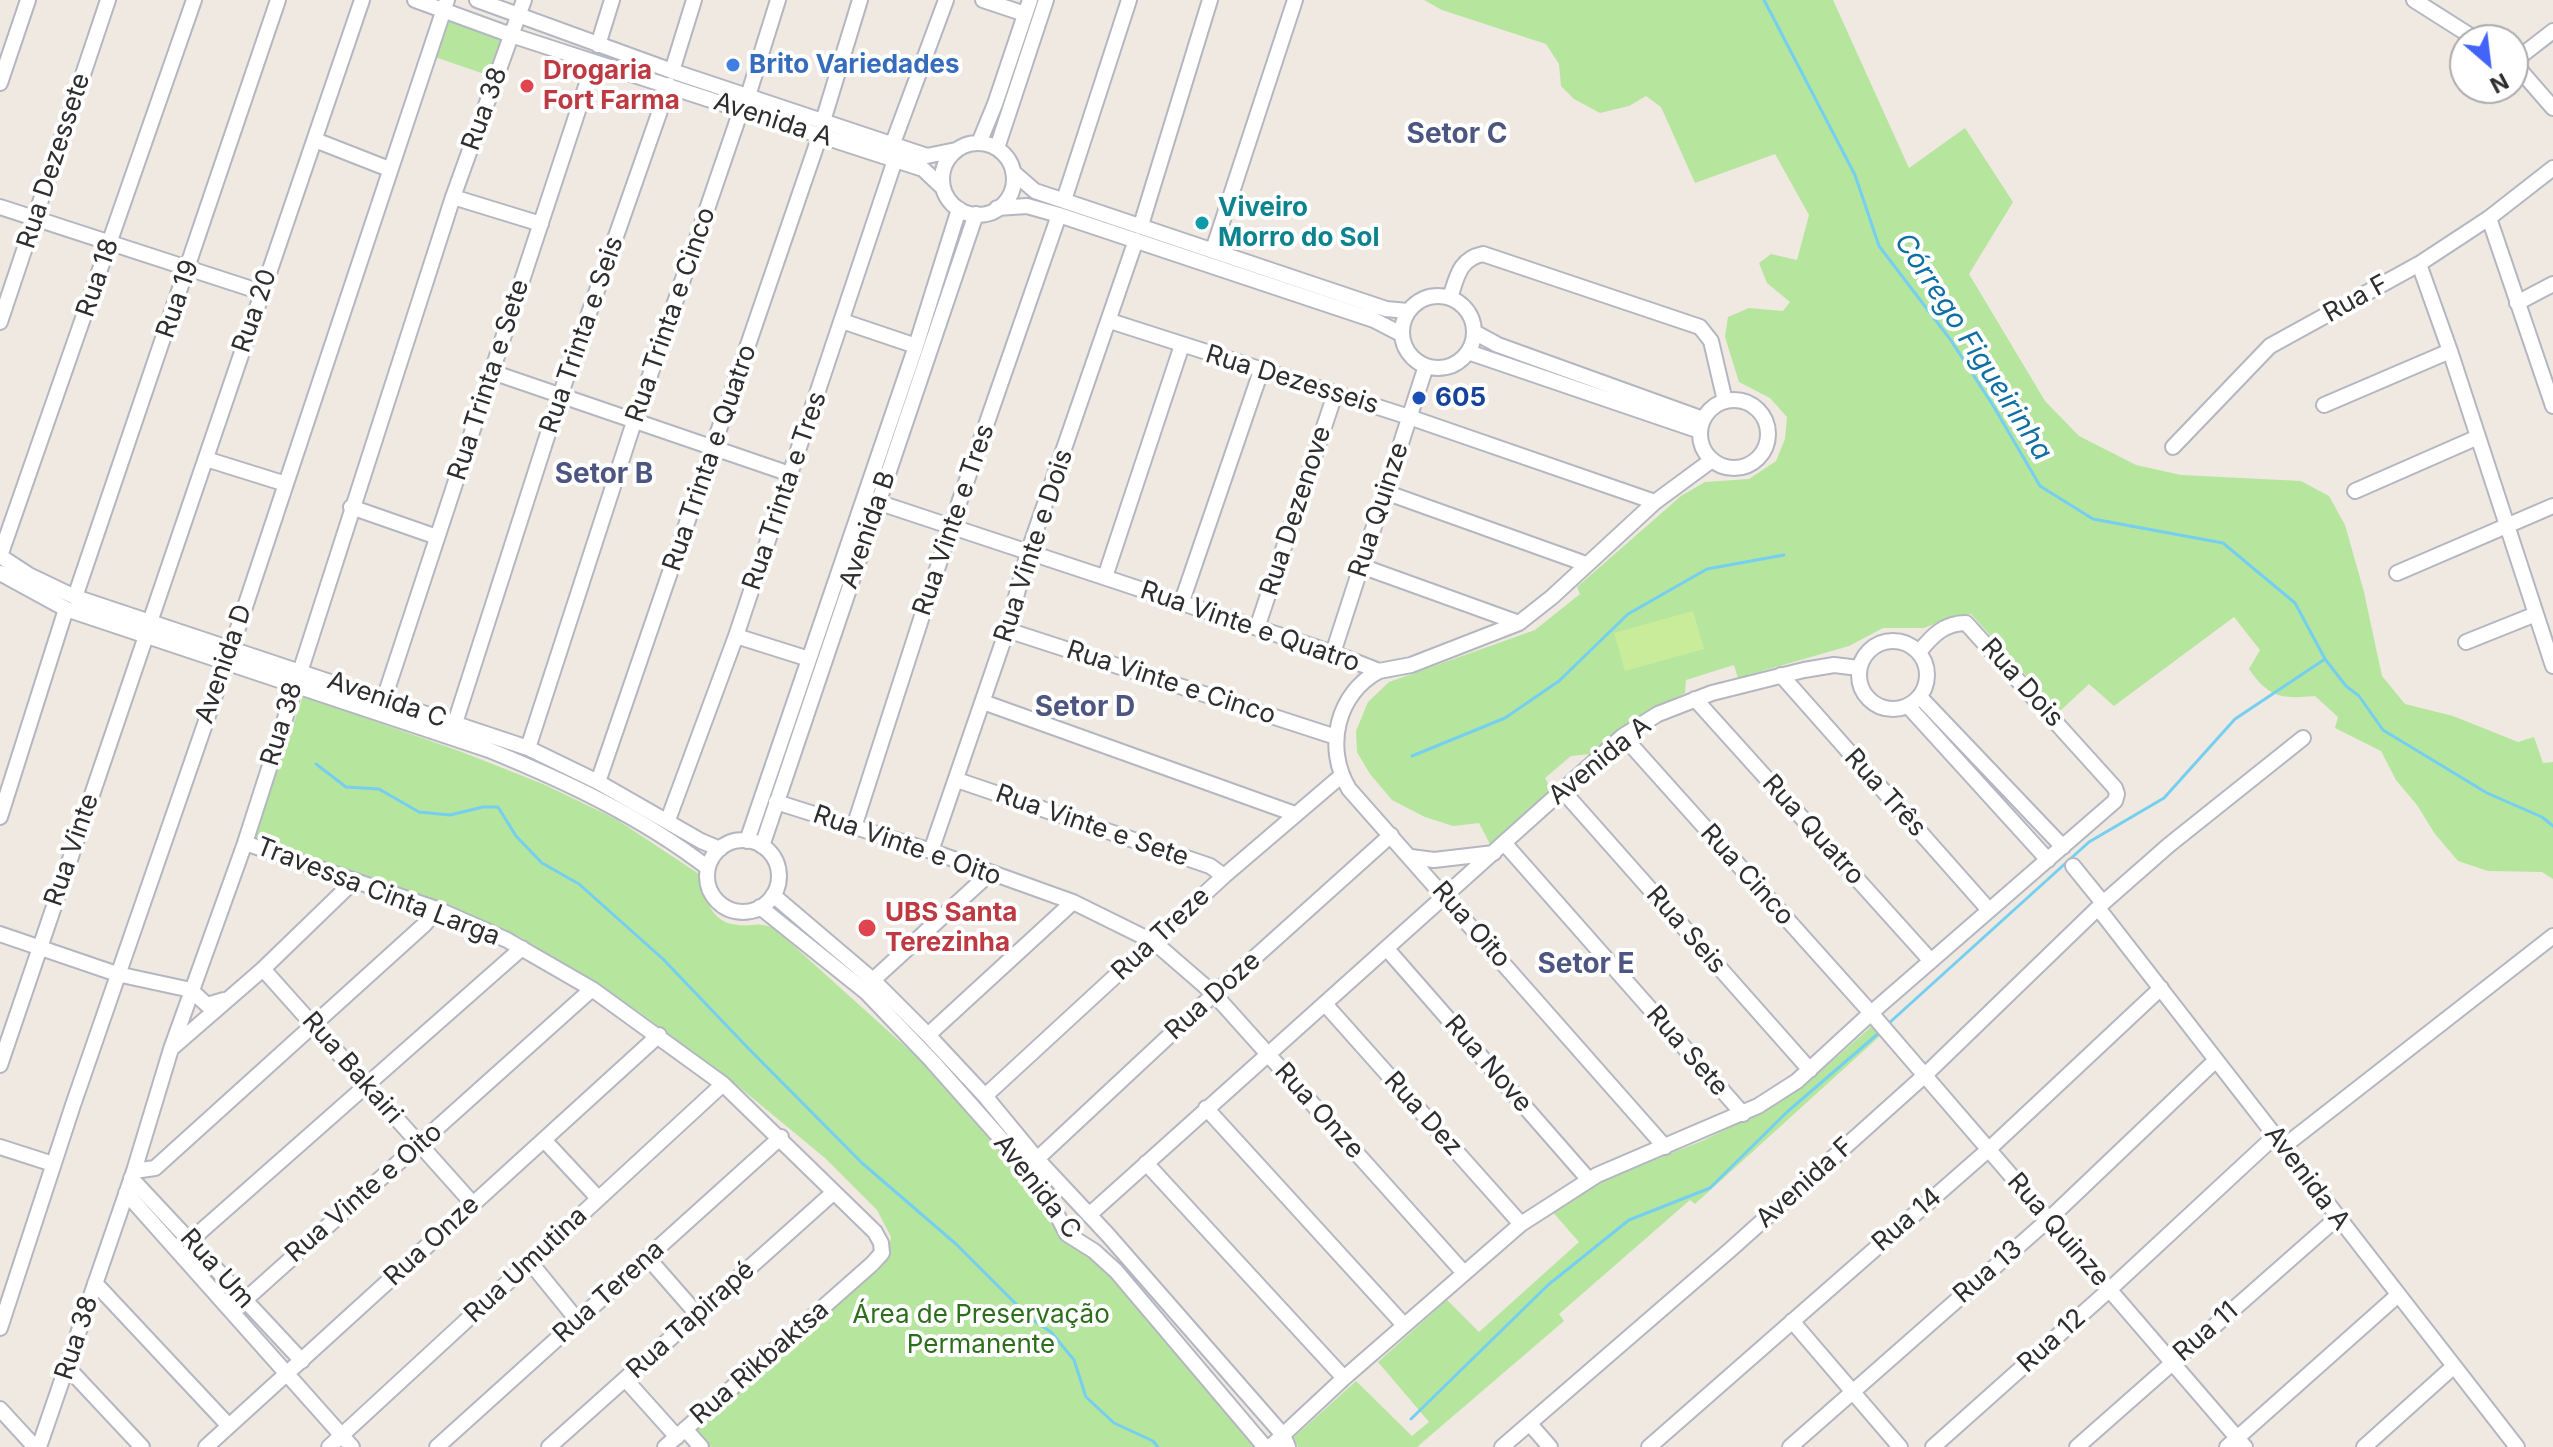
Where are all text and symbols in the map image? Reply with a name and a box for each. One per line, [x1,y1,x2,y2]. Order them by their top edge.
north arrow [2449,24,2529,104]
place label: Brito Variedades [749,49,960,81]
place label: Drogaria Fort Farma [543,55,680,116]
marker: Brito Variedades [724,56,742,74]
street label: Rua 38 [456,63,514,155]
text: N [2486,68,2513,99]
street label: Rua Dezessete [11,69,97,253]
marker: Drogaria Fort Farma [518,77,536,95]
street label: Avenida A [710,86,836,154]
district label: Setor C [1407,118,1507,152]
place label: Viveiro Morro do Sol [1218,192,1380,254]
street label: Rua Trinta e Cinco [620,203,722,427]
marker: Viveiro Morro do Sol [1193,214,1211,232]
water label: Córrego Figueirinha [1887,227,2059,467]
street label: Rua Trinta e Seis [534,233,630,437]
street label: Rua 18 [70,235,126,321]
street label: Rua 19 [150,256,206,342]
street label: Rua 20 [226,265,284,357]
street label: Rua F [2318,269,2394,329]
street label: Rua Trinta e Sete [442,276,536,484]
street label: Rua Dezesseis [1202,339,1382,421]
street label: Rua Trinta e Quatro [657,341,763,575]
place label: 605 [1435,382,1486,414]
street label: Rua Trinta e Tres [736,388,834,594]
marker: 605 [1410,389,1428,407]
street label: Rua Vinte e Tres [907,420,1001,620]
street label: Rua Dezenove [1254,422,1338,600]
street label: Rua Quinze [1343,439,1415,581]
street label: Rua Vinte e Dois [988,446,1080,646]
district label: Setor B [555,458,653,492]
street label: Avenida B [833,467,903,593]
street label: Rua Vinte e Quatro [1136,575,1364,679]
street label: Avenida D [189,600,259,728]
street label: Rua Dois [1974,632,2070,734]
street label: Rua Vinte e Cinco [1063,634,1279,732]
street label: Avenida C [323,665,451,735]
street label: Rua 38 [254,678,310,770]
district label: Setor D [1035,691,1135,725]
street label: Avenida A [1542,710,1658,812]
street label: Rua Três [1837,743,1933,843]
street label: Rua Quatro [1755,769,1871,891]
street label: Rua Vinte e Sete [991,778,1193,874]
street label: Rua Vinte [38,790,106,910]
street label: Rua Vinte e Oito [809,799,1005,893]
street label: Rua Cinco [1694,818,1800,932]
street label: Travessa Cinta Larga [252,831,504,953]
street label: Rua Oito [1425,876,1517,974]
street label: Rua Seis [1639,880,1733,980]
street label: Rua Treze [1106,881,1216,987]
place label: UBS Santa Terezinha [885,897,1017,958]
marker: UBS Santa Terezinha [856,917,878,939]
street label: Rua Doze [1159,945,1267,1047]
district label: Setor E [1537,948,1635,982]
street label: Rua Sete [1639,1000,1735,1102]
street label: Rua Bakairi [295,1006,409,1130]
street label: Rua Nove [1438,1009,1538,1119]
street label: Rua Onze [1268,1057,1370,1165]
street label: Rua Dez [1377,1066,1469,1162]
street label: Rua Vinte e Oito [279,1117,449,1269]
street label: Avenida A [2258,1120,2356,1236]
street label: Avenida C [987,1129,1087,1245]
street label: Avenida F [1750,1131,1860,1235]
street label: Rua Quinze [2000,1167,2116,1293]
street label: Rua 14 [1866,1182,1948,1258]
street label: Rua Onze [378,1189,486,1293]
street label: Rua Umutina [458,1200,594,1330]
street label: Rua Um [173,1223,261,1315]
street label: Rua Terena [547,1234,671,1350]
street label: Rua 13 [1947,1234,2029,1310]
street label: Rua Tapirapé [621,1254,761,1386]
street label: Rua 38 [49,1292,105,1384]
street label: Rua Rikbaktsa [685,1294,835,1432]
street label: Rua 11 [2167,1296,2245,1368]
park label: Área de Preservação Permanente [852,1299,1110,1360]
street label: Rua 12 [2012,1302,2092,1380]

